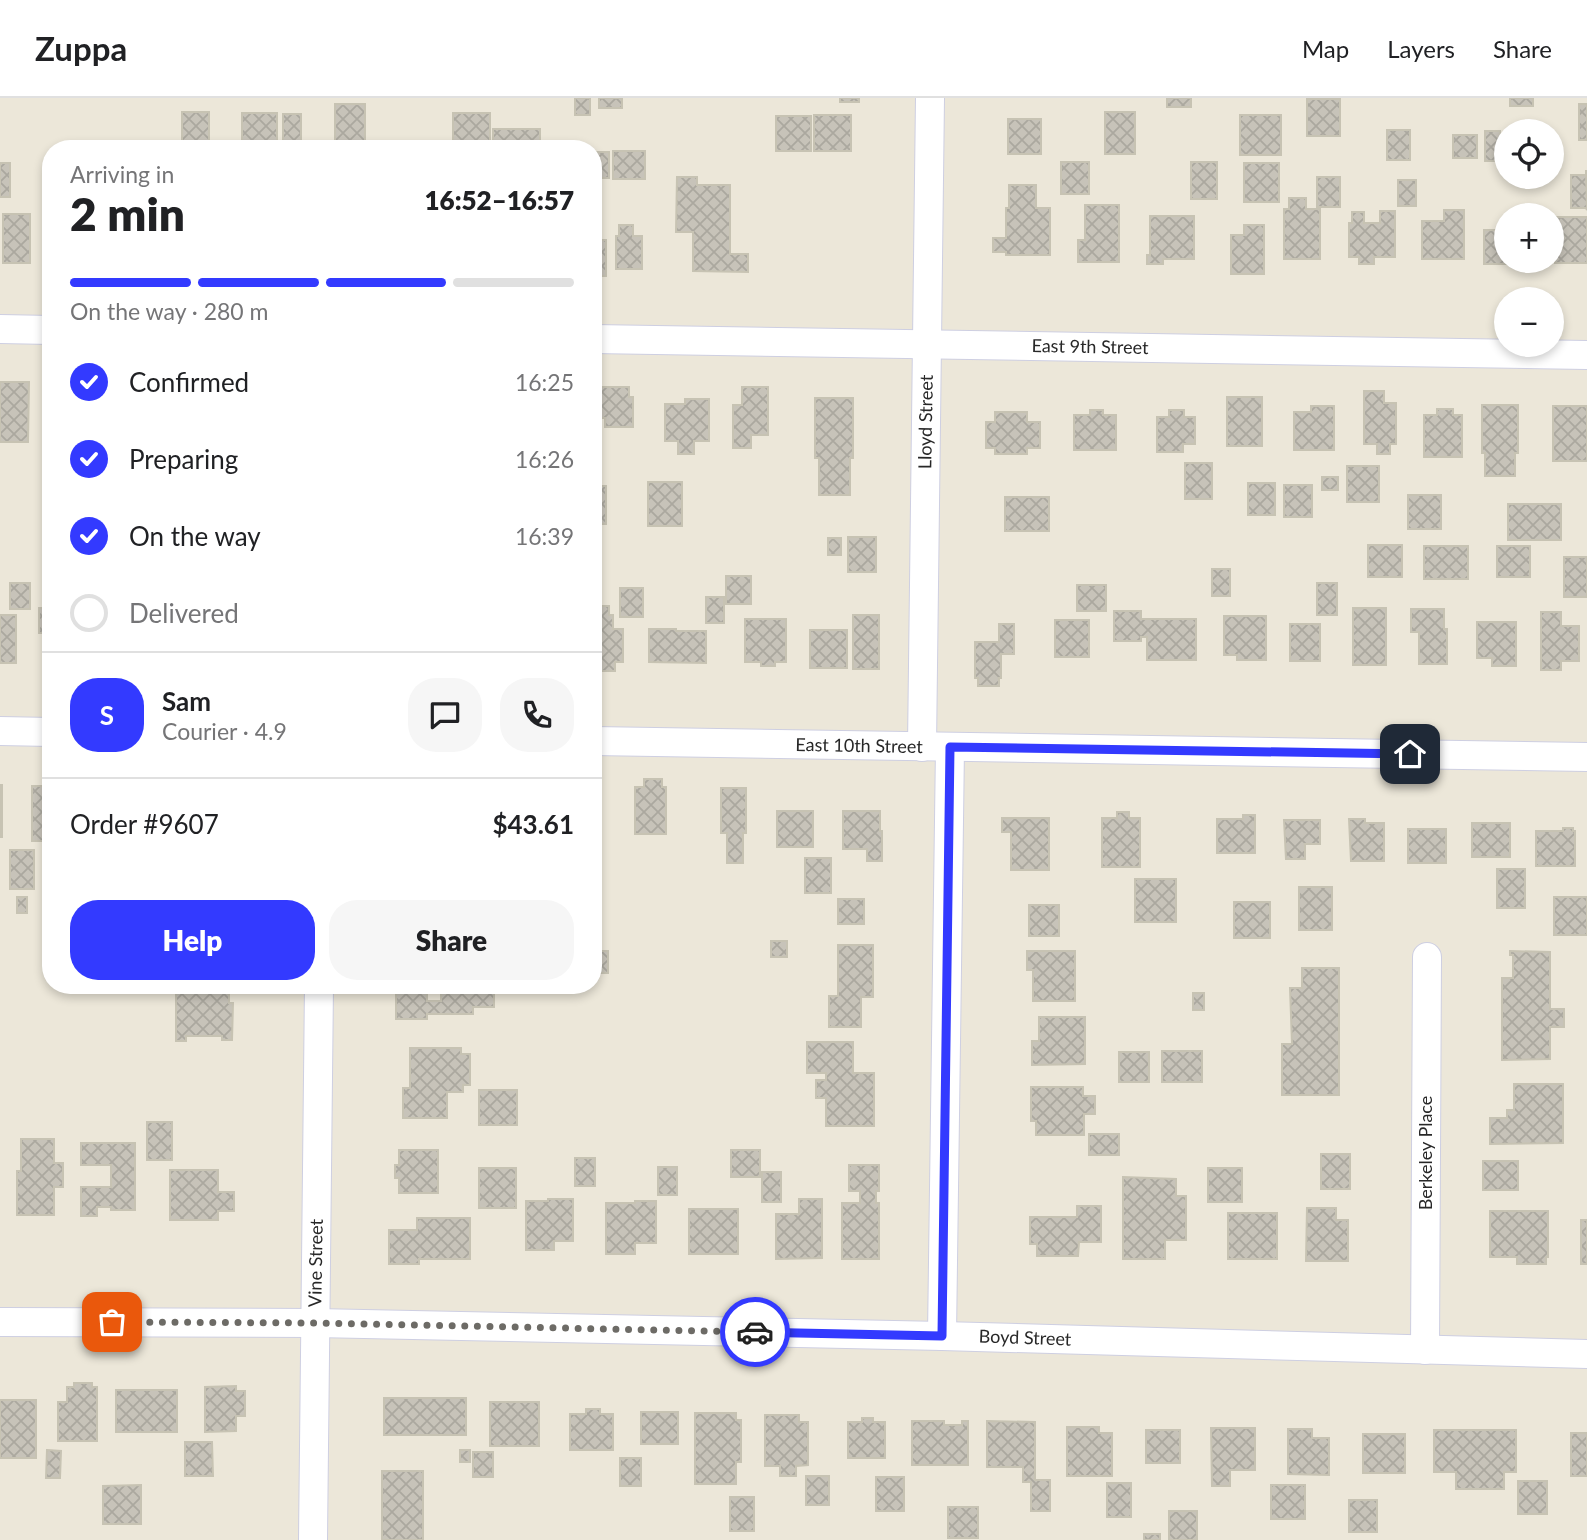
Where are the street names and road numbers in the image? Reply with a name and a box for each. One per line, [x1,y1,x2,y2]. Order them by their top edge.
street label: East 9th Street [1031,334,1149,358]
street label: Lloyd Street [913,374,937,469]
street label: East 10th Street [795,733,923,757]
street label: Berkeley Place [1414,1096,1436,1210]
street label: Vine Street [303,1218,327,1307]
street label: Boyd Street [978,1324,1072,1350]

